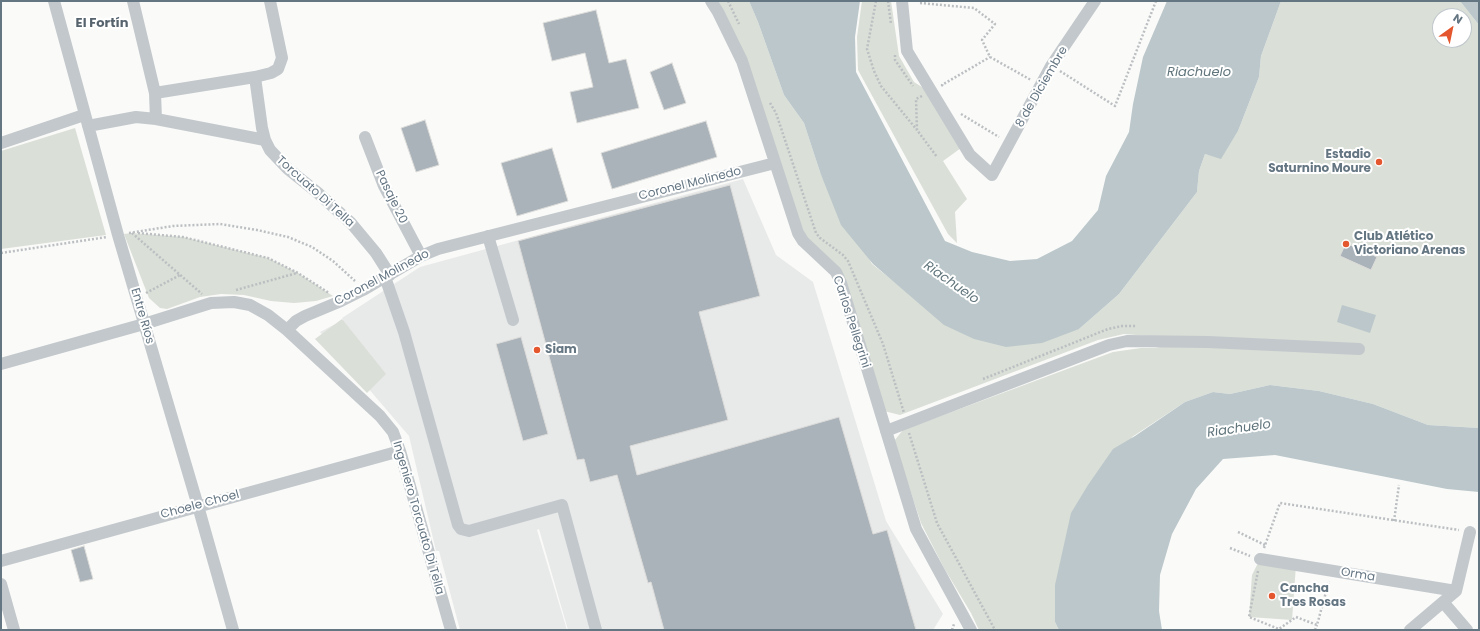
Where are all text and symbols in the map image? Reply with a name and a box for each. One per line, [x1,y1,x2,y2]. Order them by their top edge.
north arrow [1432,8,1472,48]
text: N [1450,10,1466,28]
district label: El Fortín [76,16,128,32]
street label: 8 de Diciembre [1013,44,1071,130]
water label: Riachuelo [1167,65,1231,81]
place label: Estadio Saturnino Moure [1268,148,1371,176]
street label: Torcuato Di Tella [273,153,357,231]
marker: Estadio Saturnino Moure [1374,157,1384,167]
street label: Coronel Molinedo [637,164,743,204]
street label: Pasaje 20 [372,168,410,226]
place label: Club Atlético Victoriano Arenas [1354,230,1465,258]
marker: Club Atlético Victoriano Arenas [1341,239,1351,249]
street label: Coronel Molinedo [332,247,432,309]
water label: Riachuelo [920,258,982,308]
street label: Carlos Pellegrini [829,274,873,370]
street label: Entre Ríos [127,286,157,346]
place label: Siam [545,343,577,357]
marker: Siam [532,345,542,355]
water label: Riachuelo [1206,417,1272,441]
street label: Ingeniero Torcuato Di Tella [389,440,447,596]
street label: Choele Choel [159,488,241,522]
street label: Orma [1340,565,1376,585]
place label: Cancha Tres Rosas [1280,582,1346,610]
marker: Cancha Tres Rosas [1267,591,1277,601]

